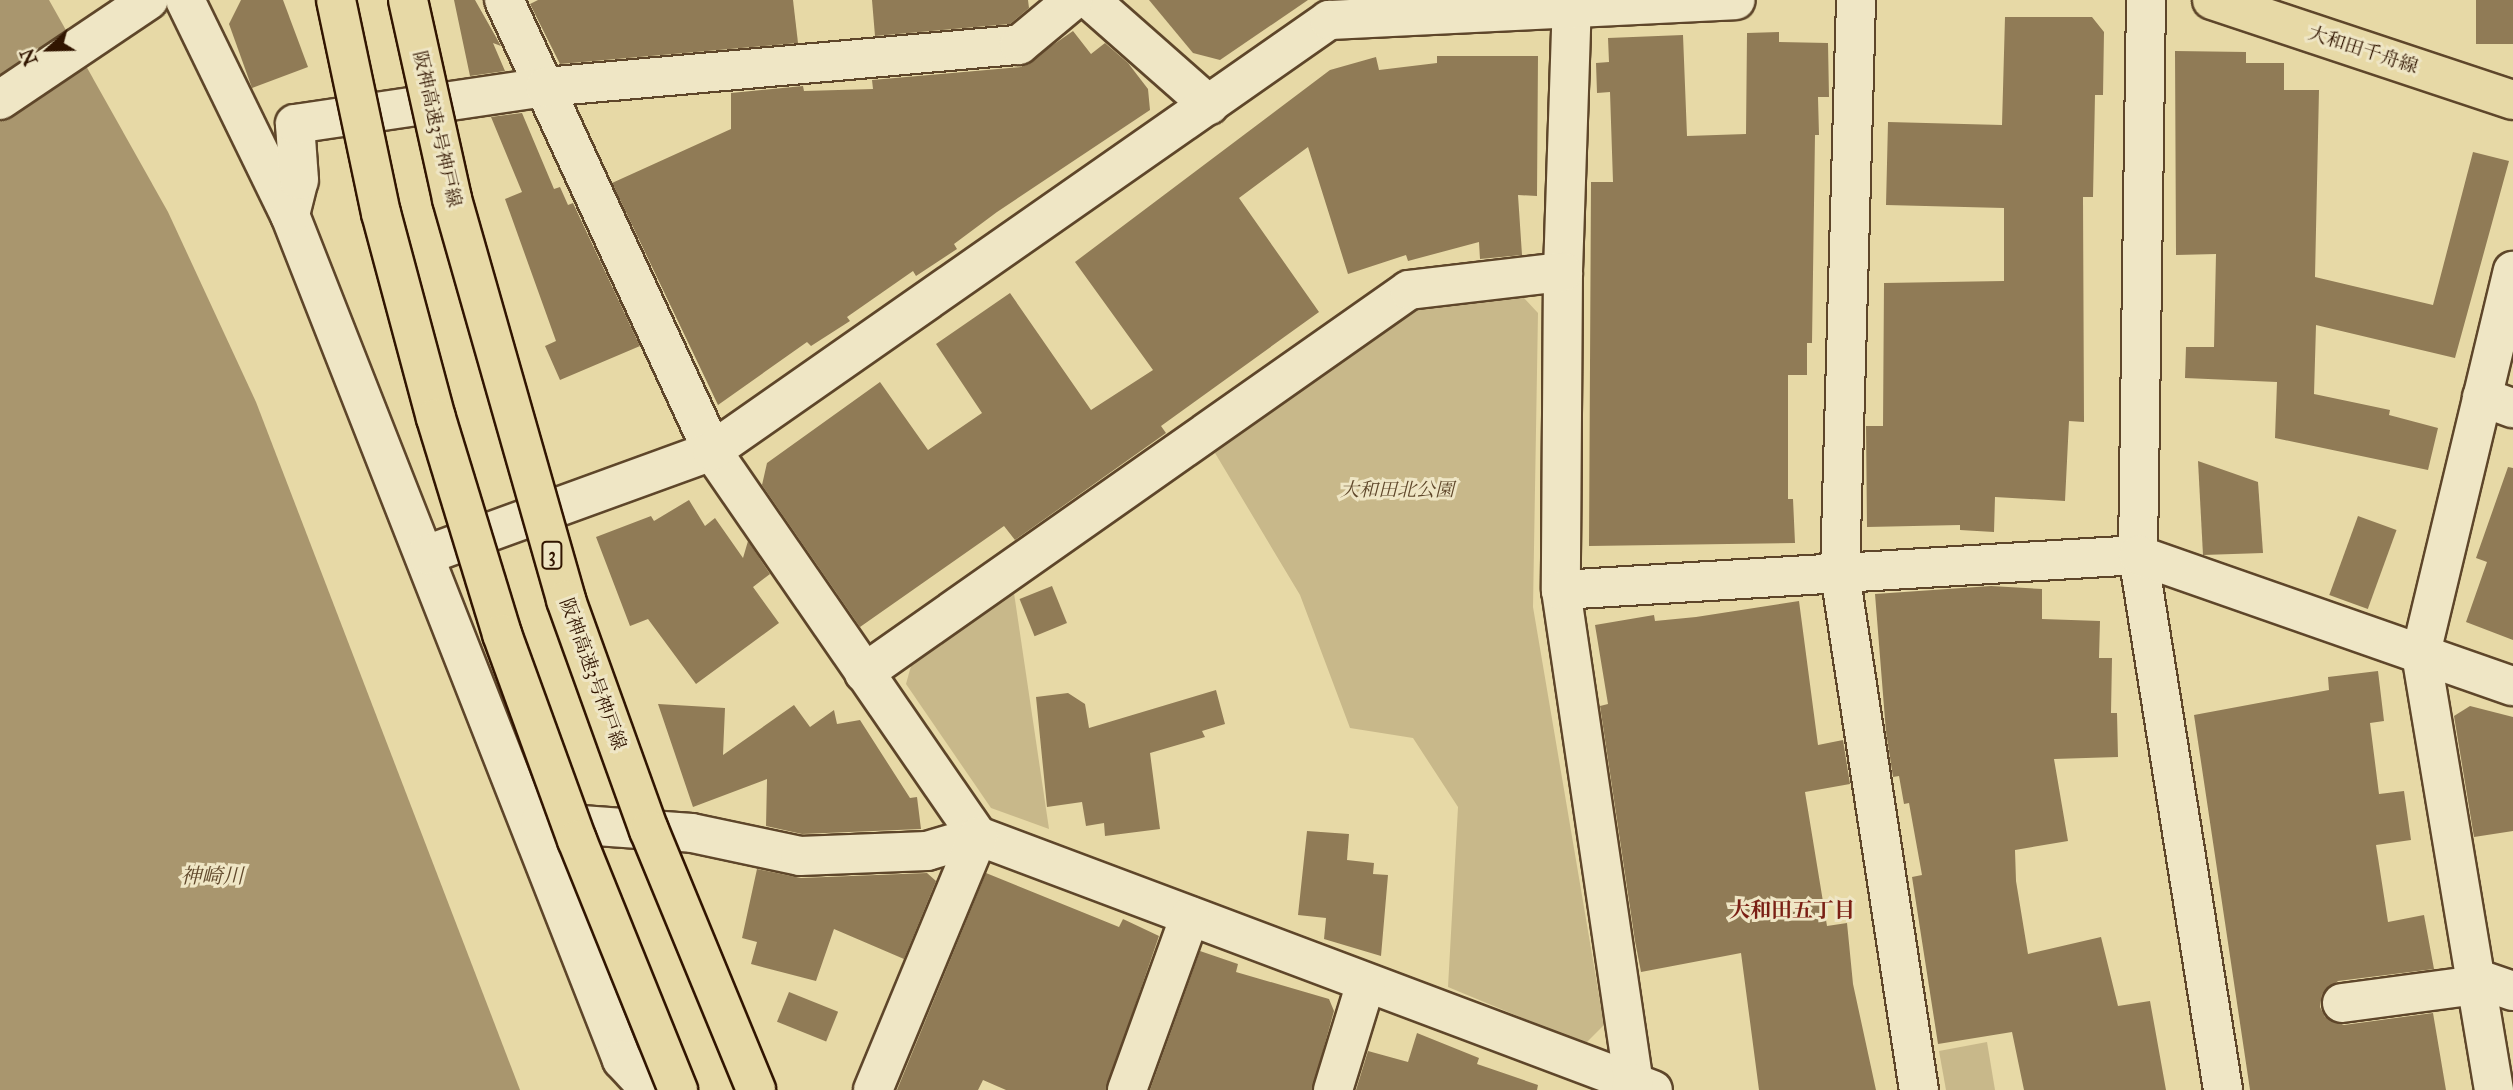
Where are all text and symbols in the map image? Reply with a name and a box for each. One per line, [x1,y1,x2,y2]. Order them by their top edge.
north arrow [14,14,84,84]
street label: 大和田千舟線 [2305,22,2421,78]
text: N [15,45,43,69]
street label: 阪神高速3号神戸線 [408,49,466,209]
park label: 大和田北公園 [1340,479,1454,501]
road number: 3 [540,540,564,570]
street label: 阪神高速3号神戸線 [555,595,631,753]
water label: 神崎川 [181,863,243,889]
district label: 大和田五丁目 [1729,897,1855,923]

